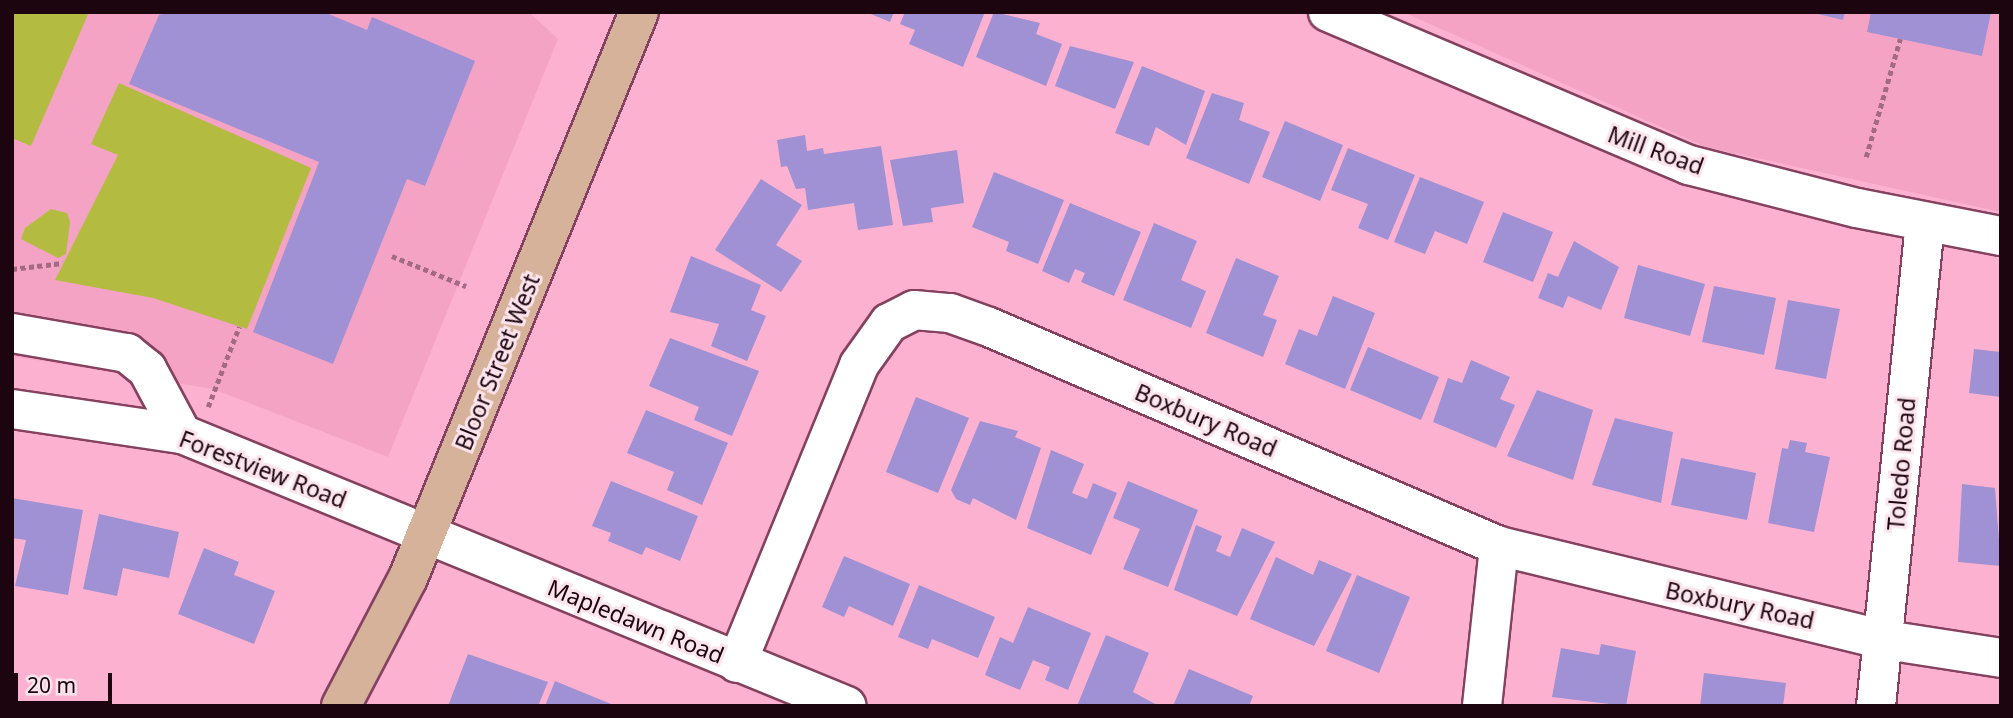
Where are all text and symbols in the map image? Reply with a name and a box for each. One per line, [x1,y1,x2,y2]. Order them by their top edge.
street label: Mill Road [1604,120,1708,180]
street label: Bloor Street West [449,270,545,454]
street label: Boxbury Road [1131,378,1281,462]
street label: Toledo Road [1881,396,1921,532]
street label: Forestview Road [176,424,350,514]
street label: Mapledawn Road [544,573,728,669]
street label: Boxbury Road [1663,576,1817,634]
scale bar [18,658,116,702]
text: 20 m [27,671,76,699]

